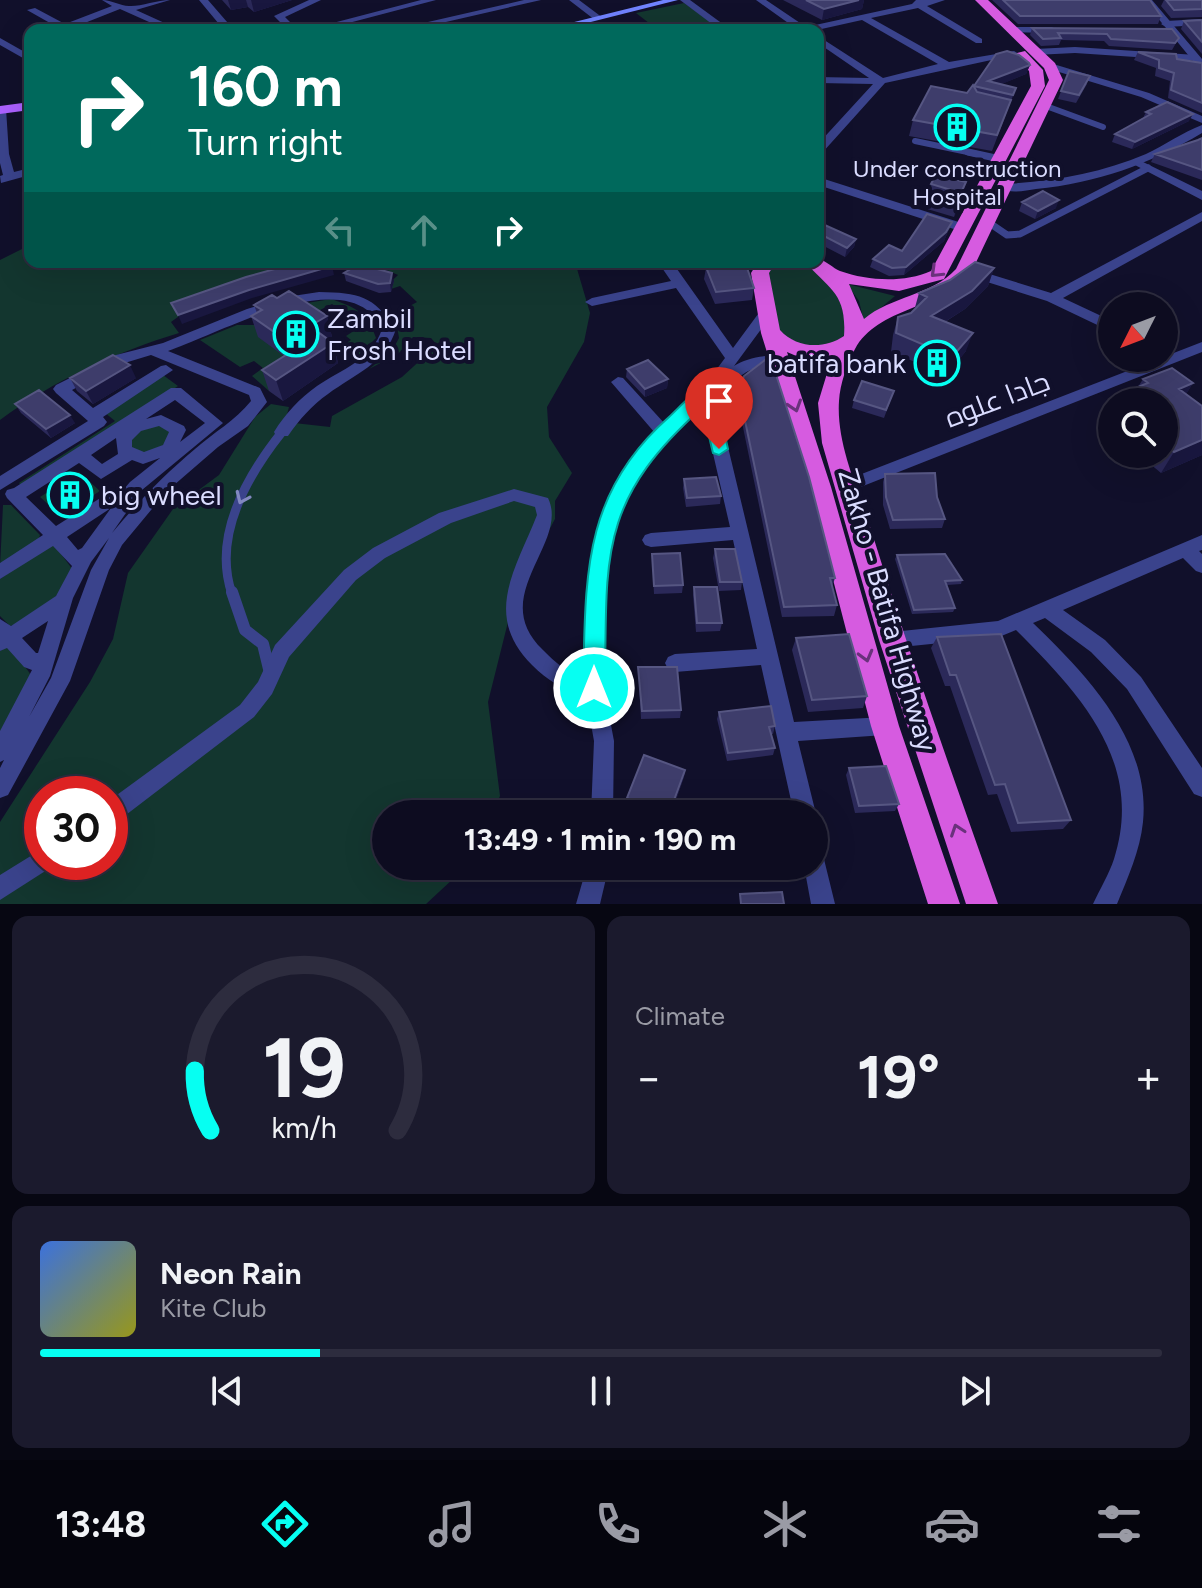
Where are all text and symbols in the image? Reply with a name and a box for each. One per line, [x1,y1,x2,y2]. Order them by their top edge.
text: 160 m [188,53,343,120]
icon: right [56,56,160,160]
building icon: Under construction Hospital [933,103,981,151]
text: Turn right [188,121,343,164]
place label: Under construction Hospital [853,154,1061,211]
icon: left [318,208,362,252]
icon: ahead [402,208,446,252]
icon: right [486,208,530,252]
one-way arrow [930,263,945,278]
north arrow [1098,292,1178,372]
map controls [1098,292,1178,468]
place label: Zambil Frosh Hotel [327,301,472,367]
building icon: Zambil Frosh Hotel [272,310,320,358]
building icon: batifa bank [913,339,961,387]
place label: batifa bank [767,346,906,380]
street label: جادا علوه [940,364,1054,434]
pin [685,367,753,449]
icon: arrive [697,379,741,423]
button: search [1098,388,1178,468]
one-way arrow [786,399,802,413]
street label: Zakho - Batifa Highway [831,465,945,756]
building icon: big wheel [46,471,94,519]
place label: big wheel [101,478,222,512]
one-way arrow [236,490,252,504]
position arrow [552,646,636,730]
one-way arrow [857,649,873,663]
speed limit sign: 30 [24,776,128,880]
text: 13:49 · 1 min · 190 m [464,821,736,858]
one-way arrow [950,824,966,838]
text: Climate [635,1000,725,1032]
text: 19 [262,1018,345,1118]
text: 19° [857,1041,940,1113]
text: − [635,1051,662,1104]
text: + [1135,1051,1162,1104]
text: km/h [271,1111,336,1145]
text: Neon Rain [160,1255,302,1292]
text: Kite Club [160,1292,266,1324]
icon: previous [205,1369,249,1413]
icon: pause [579,1369,623,1413]
icon: next [953,1369,997,1413]
icon: directions [257,1496,313,1552]
icon: music [424,1496,480,1552]
icon: phone [590,1496,646,1552]
icon: climate [757,1496,813,1552]
icon: car [924,1496,980,1552]
icon: filters [1091,1496,1147,1552]
text: 13:48 [55,1503,146,1546]

